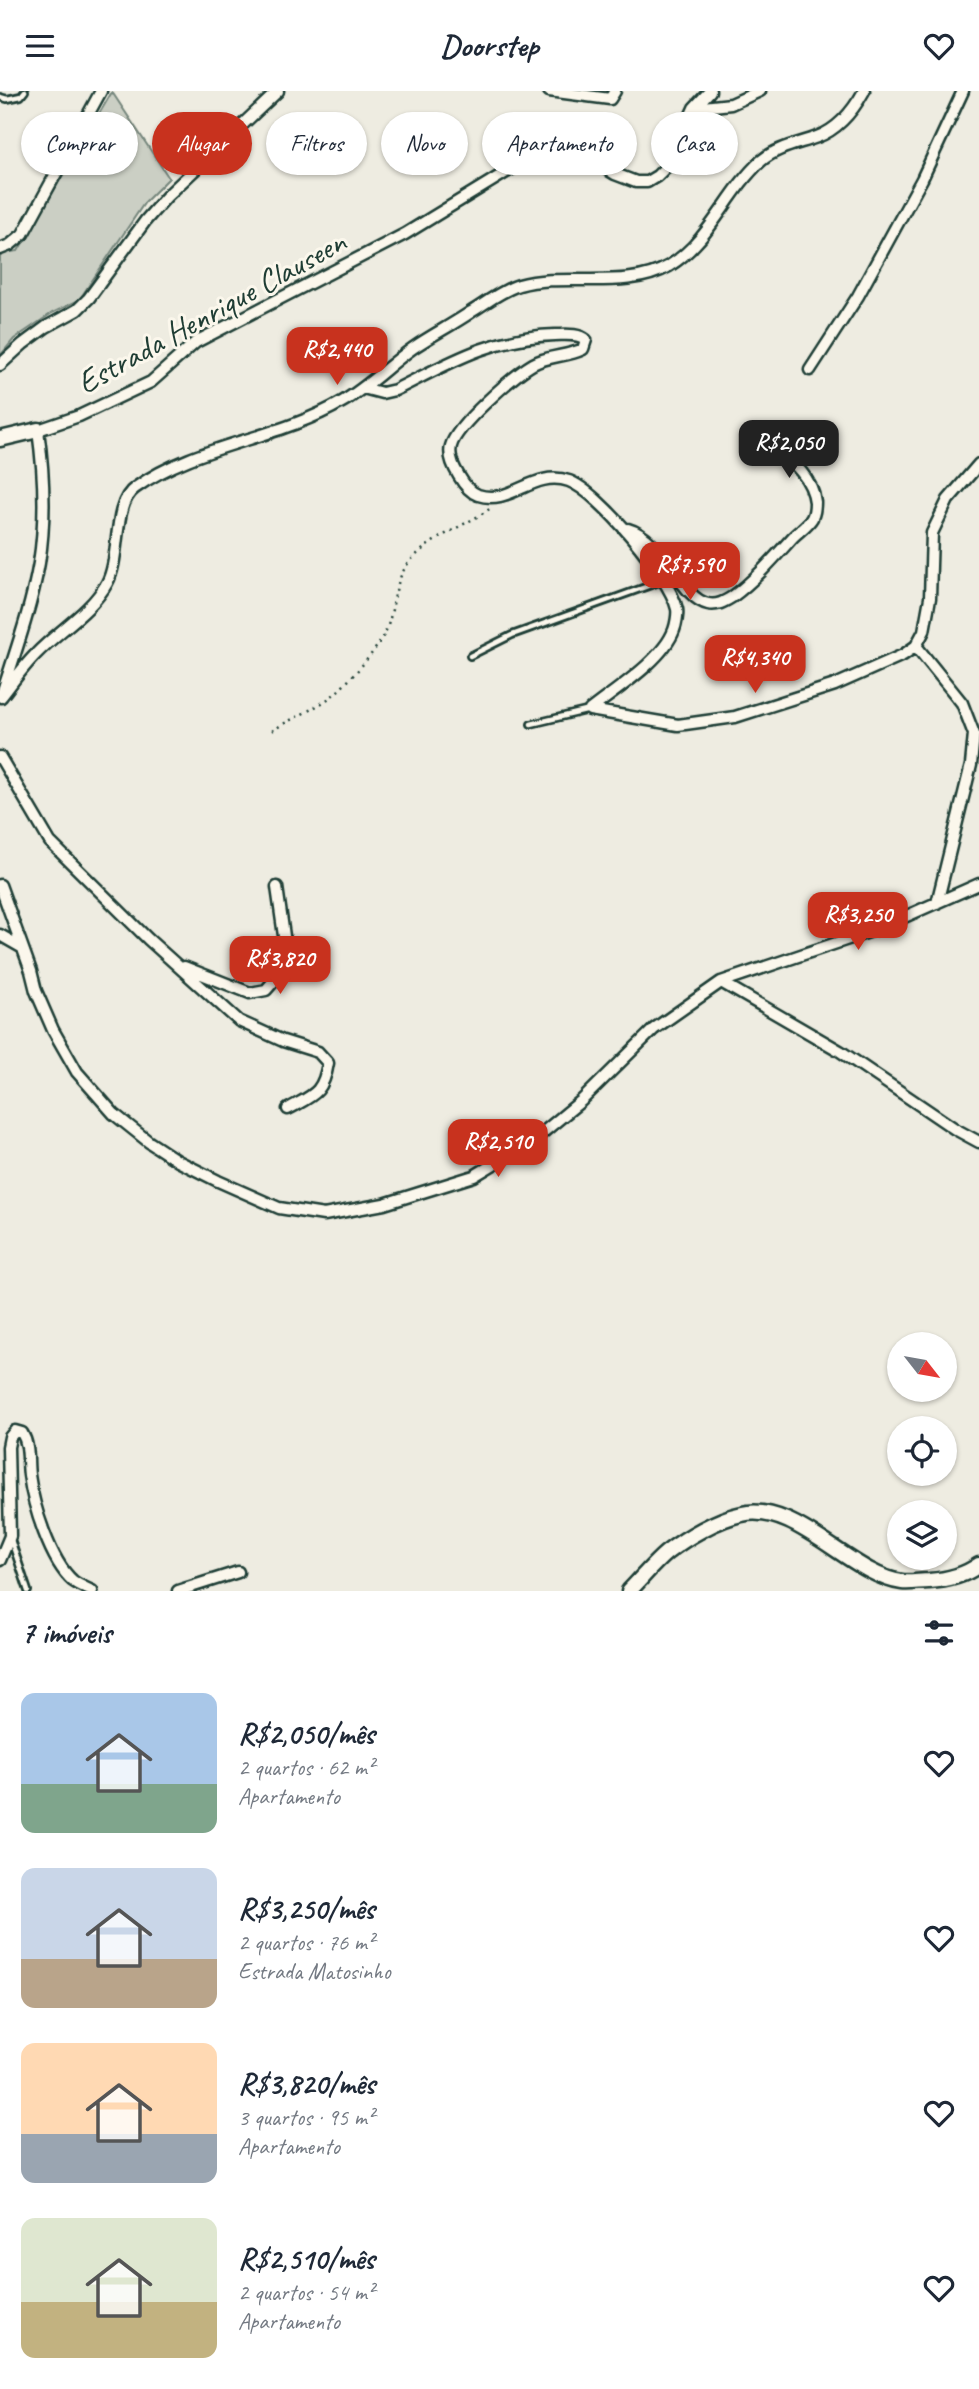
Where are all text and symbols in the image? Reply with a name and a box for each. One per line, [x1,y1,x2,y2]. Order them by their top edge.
text: Doorstep [440,25,539,66]
icon: menu [21,27,59,65]
icon: heart [920,27,958,65]
chip: Comprar [21,112,138,175]
chip: Alugar [152,112,252,175]
chip: Filtros [266,112,367,175]
chip: Novo [381,112,468,175]
chip: Apartamento [482,112,637,175]
chip: Casa [651,112,738,175]
street label: Estrada Henrique Clauseen [69,220,354,403]
pin: R$2,440 [272,327,402,387]
text: R$2,440 [303,335,371,364]
pin: R$2,050 [724,421,854,480]
text: R$2,050 [755,428,823,457]
pin: R$7,590 [625,543,755,602]
text: R$7,590 [656,550,724,579]
pin: R$4,340 [690,635,820,695]
text: R$4,340 [721,643,789,672]
pin: R$3,250 [793,893,923,952]
text: R$3,250 [824,900,892,929]
pin: R$3,820 [215,937,345,996]
text: R$3,820 [246,944,314,973]
pin: R$2,510 [433,1119,563,1179]
text: R$2,510 [464,1127,532,1156]
north arrow [887,1332,957,1402]
map controls [887,1332,957,1570]
button: locate [887,1416,957,1486]
button: layers [887,1500,957,1570]
text: 7 imóveis [21,1614,112,1652]
icon: filters [920,1614,958,1652]
text: R$2,050/mês [238,1715,375,1753]
icon: home [77,1721,161,1805]
icon: heart [920,1744,958,1782]
text: 2 quartos · 62 m² [238,1753,374,1782]
text: Apartamento [238,1782,340,1811]
text: R$3,250/mês [238,1890,375,1928]
icon: home [77,1896,161,1980]
icon: heart [920,1919,958,1957]
text: 2 quartos · 76 m² [238,1928,374,1957]
text: Estrada Matosinho [238,1957,391,1986]
text: R$3,820/mês [238,2065,375,2103]
icon: home [77,2071,161,2155]
icon: heart [920,2094,958,2132]
text: 3 quartos · 95 m² [238,2103,374,2132]
text: Apartamento [238,2132,340,2161]
text: R$2,510/mês [238,2240,375,2278]
icon: home [77,2246,161,2330]
icon: heart [920,2269,958,2307]
text: 2 quartos · 54 m² [238,2278,374,2307]
text: Apartamento [238,2307,340,2336]

